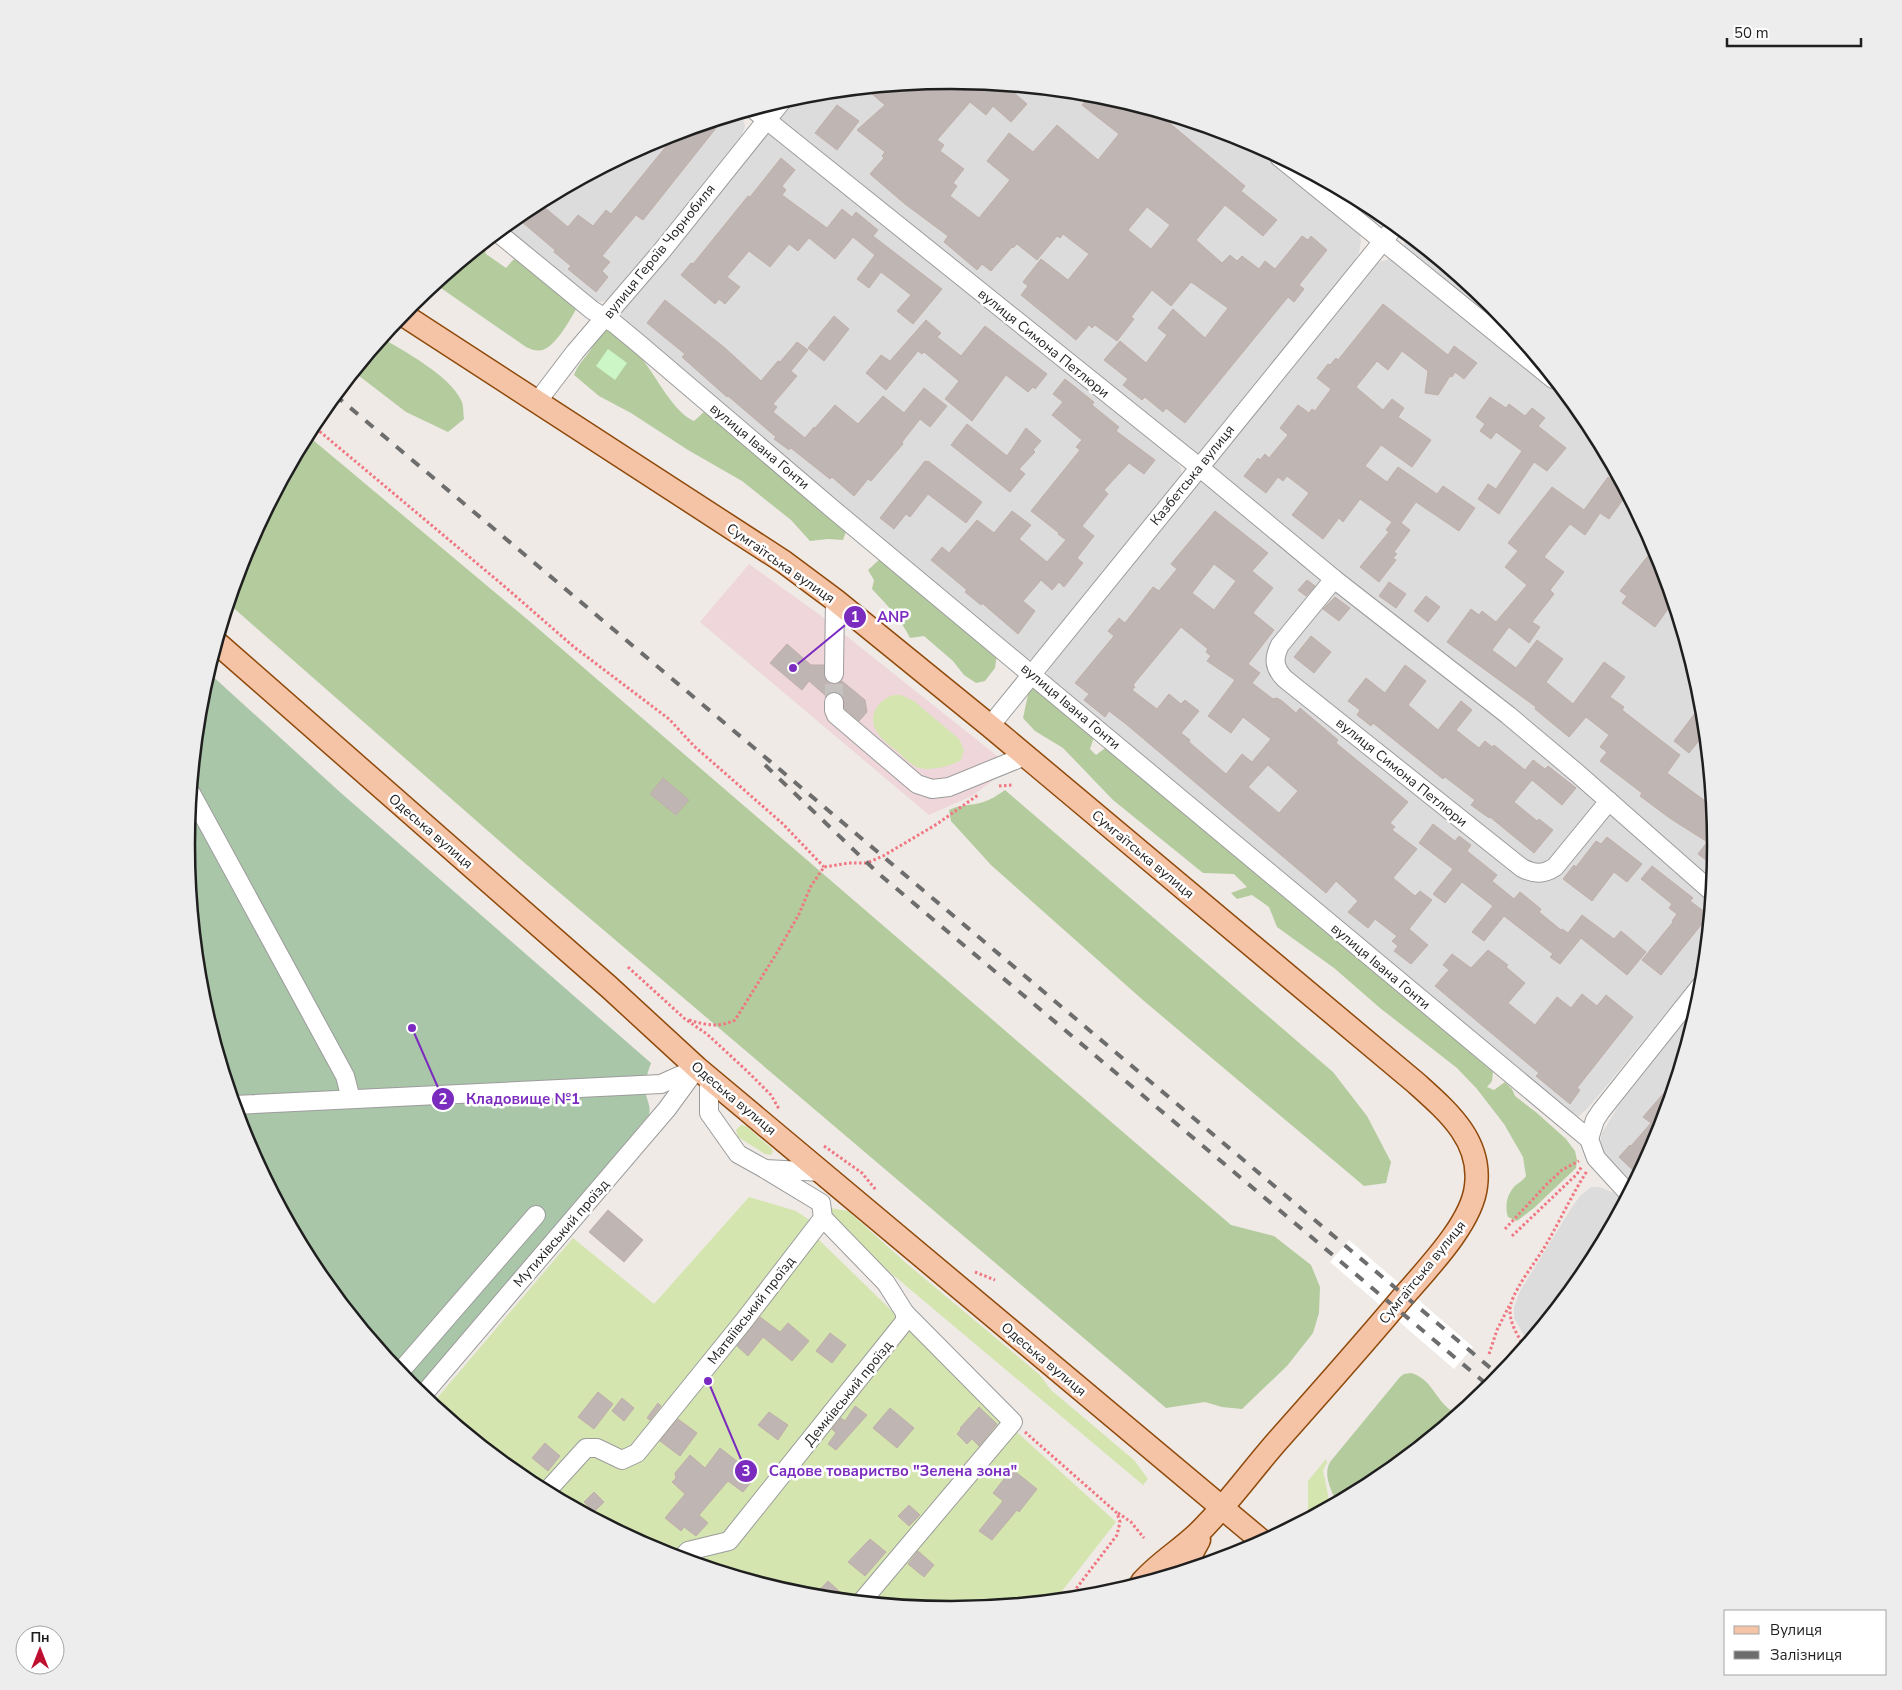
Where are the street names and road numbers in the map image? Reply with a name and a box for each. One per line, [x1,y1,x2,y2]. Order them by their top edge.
street label: вулиця Героїв Чорнобиля [599,180,720,323]
street label: вулиця Симона Петлюри [974,284,1113,402]
street label: вулиця Івана Гонти [706,399,814,494]
street label: Казбетська вулиця [1146,421,1239,530]
street label: Сумгаїтська вулиця [723,519,839,608]
street label: вулиця Івана Гонти [1017,659,1125,754]
street label: вулиця Симона Петлюри [1332,713,1471,831]
street label: Одеська вулиця [385,789,477,873]
street label: Сумгаїтська вулиця [1087,806,1198,903]
street label: вулиця Івана Гонти [1327,919,1435,1014]
street label: Одеська вулиця [687,1057,780,1140]
street label: Мутихівський проїзд [509,1175,613,1291]
street label: Сумгаїтська вулиця [1375,1216,1470,1328]
street label: Матвіївський проїзд [703,1252,800,1368]
street label: Одеська вулиця [997,1318,1090,1401]
street label: Демківський проїзд [800,1337,897,1450]

